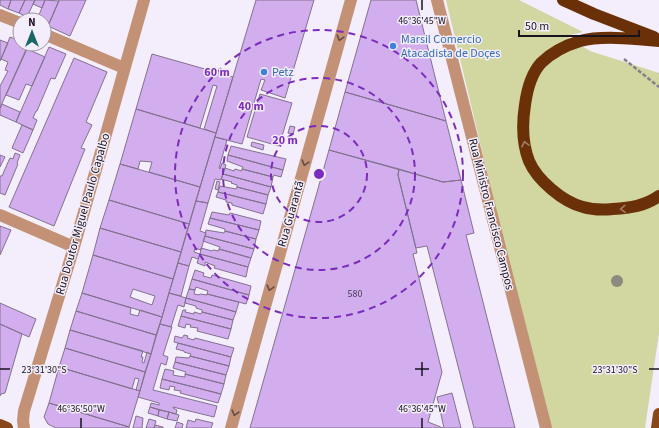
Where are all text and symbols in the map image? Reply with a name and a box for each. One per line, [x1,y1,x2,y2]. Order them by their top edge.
north arrow [12,12,52,52]
scale bar [519,12,639,38]
text: 46°36'45"W [398,14,446,28]
text: N [28,15,36,30]
text: 50 m [525,18,549,35]
place label: Marsil Comercio Atacadista de Doçes [401,31,500,62]
one-way arrow [337,34,345,41]
marker: Marsil Comercio Atacadista de Doçes [388,41,398,51]
text: 60 m [204,64,230,81]
place label: Petz [272,64,294,81]
marker: Petz [259,67,269,77]
text: 40 m [238,98,264,115]
street label: Rua Doutor Miguel Paulo Capalbo [52,131,114,297]
text: 20 m [272,132,298,149]
street label: Rua Ministro Francisco Campos [464,136,518,292]
one-way arrow [521,141,529,148]
one-way arrow [301,159,310,166]
centre of rings [312,167,326,181]
street label: Rua Guarantã [273,179,309,249]
one-way arrow [620,204,626,213]
one-way arrow [266,284,275,291]
house number: 580 [348,287,362,301]
text: 23°31'30"S [21,363,67,377]
text: 23°31'30"S [592,363,638,377]
text: 46°36'50"W [57,402,105,416]
text: 46°36'45"W [398,402,446,416]
one-way arrow [231,409,240,416]

